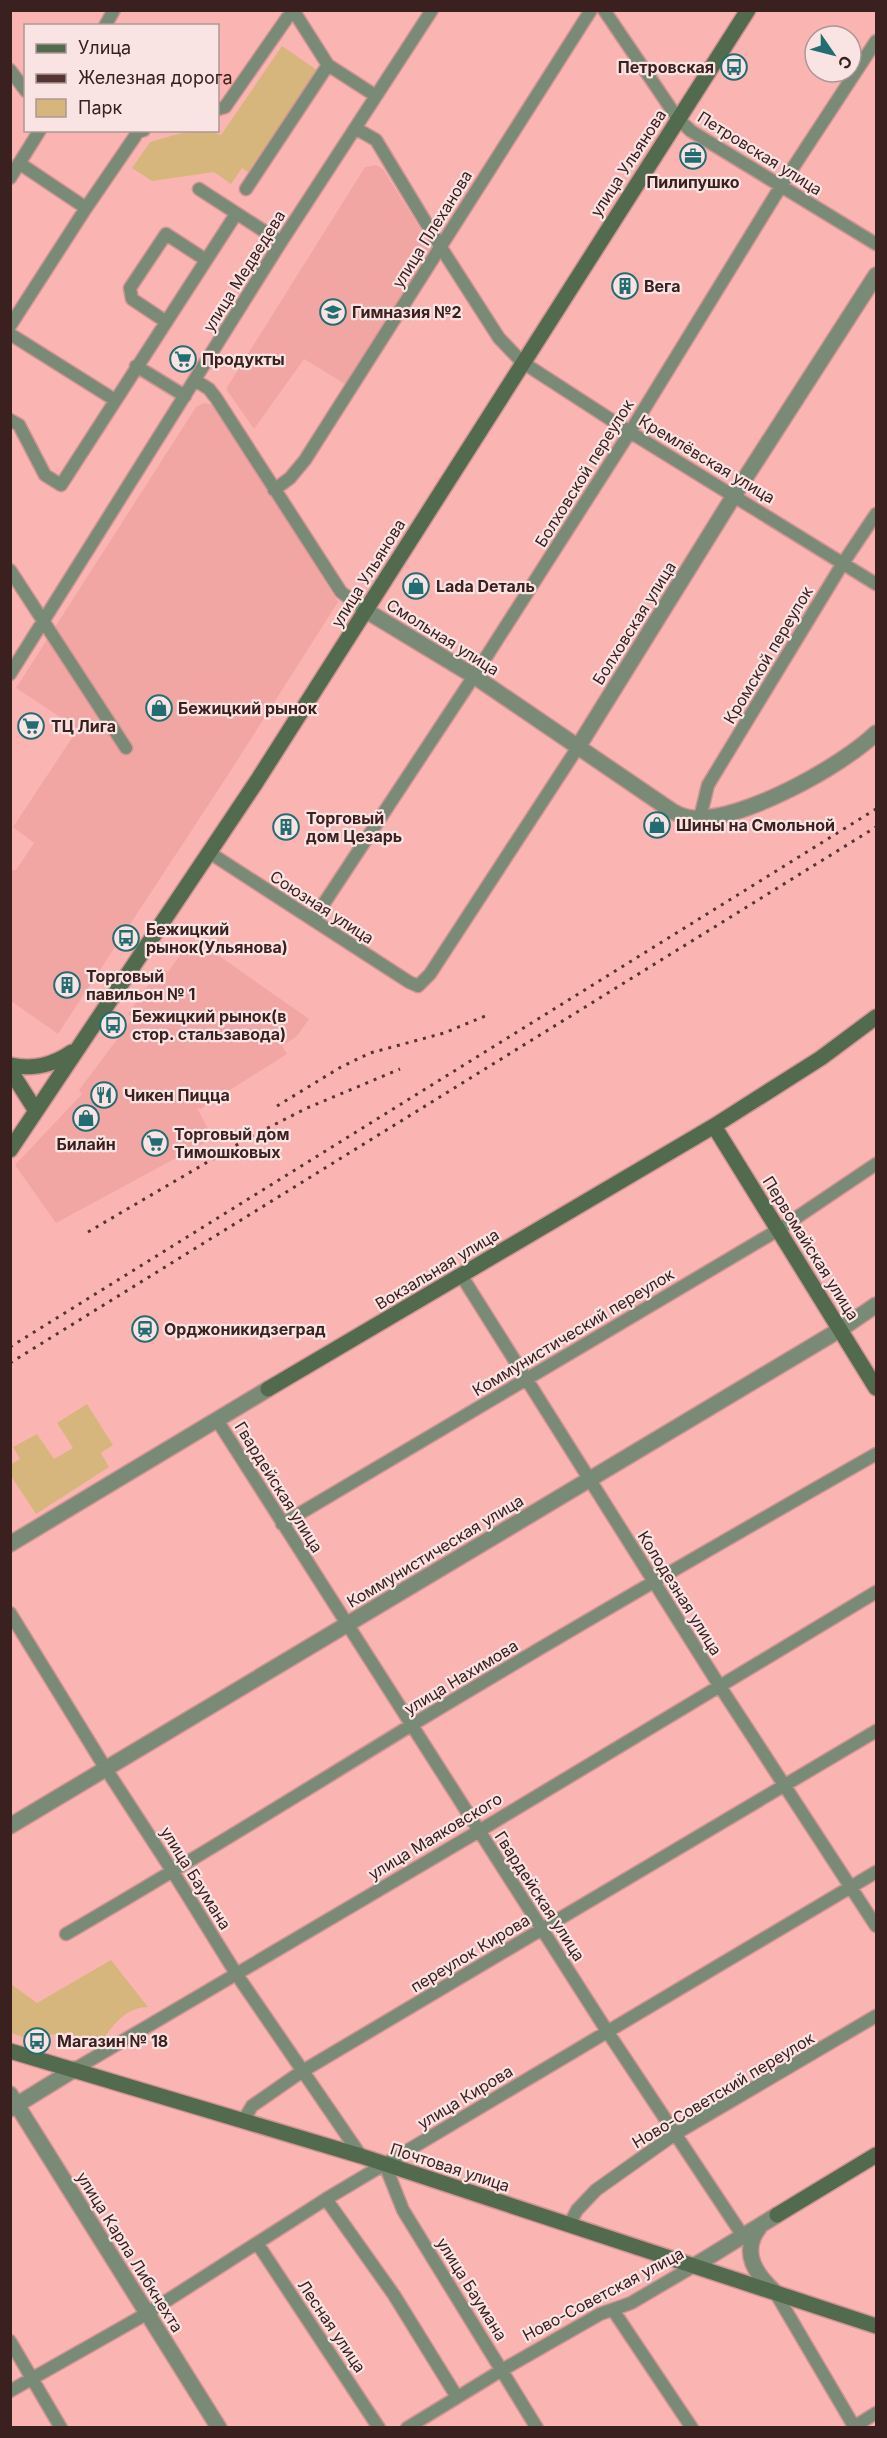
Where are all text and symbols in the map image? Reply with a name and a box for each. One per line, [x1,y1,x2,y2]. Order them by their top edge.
legend [24,24,219,132]
north arrow [803,24,863,84]
text: Улица [78,37,131,58]
bus stop icon: Петровская [719,52,749,82]
text: С [834,52,857,73]
place label: Петровская [618,57,714,77]
text: Железная дорога [78,67,233,88]
text: Парк [78,97,123,118]
street label: улица Ульянова [586,106,670,220]
street label: Петровская улица [694,107,826,199]
office icon: Пилипушко [678,141,708,171]
street label: улица Плеханова [388,167,476,291]
place label: Пилипушко [646,172,740,192]
street label: улица Медведева [199,207,289,335]
building icon: Вега [610,271,640,301]
place label: Вега [644,276,680,296]
school or university icon: Гимназия №2 [318,297,348,327]
place label: Гимназия №2 [352,302,462,322]
supermarket icon: Продукты [168,344,198,374]
place label: Продукты [202,349,285,369]
street label: Болховской переулок [530,395,638,551]
street label: Кремлёвская улица [635,410,779,508]
street label: улица Ульянова [327,515,409,631]
street label: Болховская улица [588,558,680,688]
shop icon: Lada Dеталь [401,571,431,601]
place label: Lada Dеталь [436,576,535,596]
street label: Кромской переулок [719,582,817,727]
street label: Смольная улица [383,594,503,680]
shop icon: Бежицкий рынок [144,693,174,723]
place label: Бежицкий рынок [178,698,318,718]
supermarket icon: ТЦ Лига [16,711,46,741]
place label: ТЦ Лига [51,716,116,736]
place label: Торговый дом Цезарь [306,808,402,846]
shop icon: Шины на Смольной [642,810,672,840]
building icon: Торговый дом Цезарь [271,812,301,842]
place label: Шины на Смольной [676,815,835,835]
street label: Союзная улица [266,866,378,948]
place label: Бежицкий рынок(Ульянова) [146,919,288,957]
bus stop icon: Бежицкий рынок(Ульянова) [111,923,141,953]
place label: Торговый павильон № 1 [86,966,195,1004]
building icon: Торговый павильон № 1 [52,970,82,1000]
place label: Бежицкий рынок(в стор. стальзавода) [132,1006,287,1044]
bus stop icon: Бежицкий рынок(в стор. стальзавода) [98,1010,128,1040]
restaurant icon: Чикен Пицца [89,1080,119,1110]
place label: Чикен Пицца [124,1085,230,1105]
shop icon: Билайн [71,1103,101,1133]
place label: Торговый дом Тимошковых [174,1124,289,1162]
supermarket icon: Торговый дом Тимошковых [140,1128,170,1158]
place label: Билайн [56,1134,116,1154]
street label: Первомайская улица [759,1172,863,1324]
street label: Вокзальная улица [372,1224,502,1314]
street label: Коммунистический переулок [469,1264,678,1400]
station icon: Орджоникидзеград [130,1314,160,1344]
place label: Орджоникидзеград [164,1319,326,1339]
street label: Гвардейская улица [231,1418,327,1556]
street label: Коммунистическая улица [343,1490,527,1612]
street label: Колодезная улица [634,1527,726,1659]
street label: улица Нахимова [401,1635,521,1719]
street label: улица Маяковского [364,1788,506,1884]
street label: улица Баумана [156,1823,236,1933]
street label: Гвардейская улица [491,1827,589,1965]
street label: переулок Кирова [407,1910,533,1996]
bus stop icon: Магазин № 18 [22,2026,52,2056]
street label: Ново-Советский переулок [628,2027,818,2152]
place label: Магазин № 18 [57,2031,168,2051]
street label: улица Кирова [414,2061,516,2133]
street label: Почтовая улица [388,2138,512,2196]
street label: улица Карла Либкнехта [72,2168,188,2336]
street label: улица Баумана [432,2234,512,2344]
street label: Ново-Советская улица [519,2243,687,2345]
street label: Лесная улица [294,2276,370,2376]

